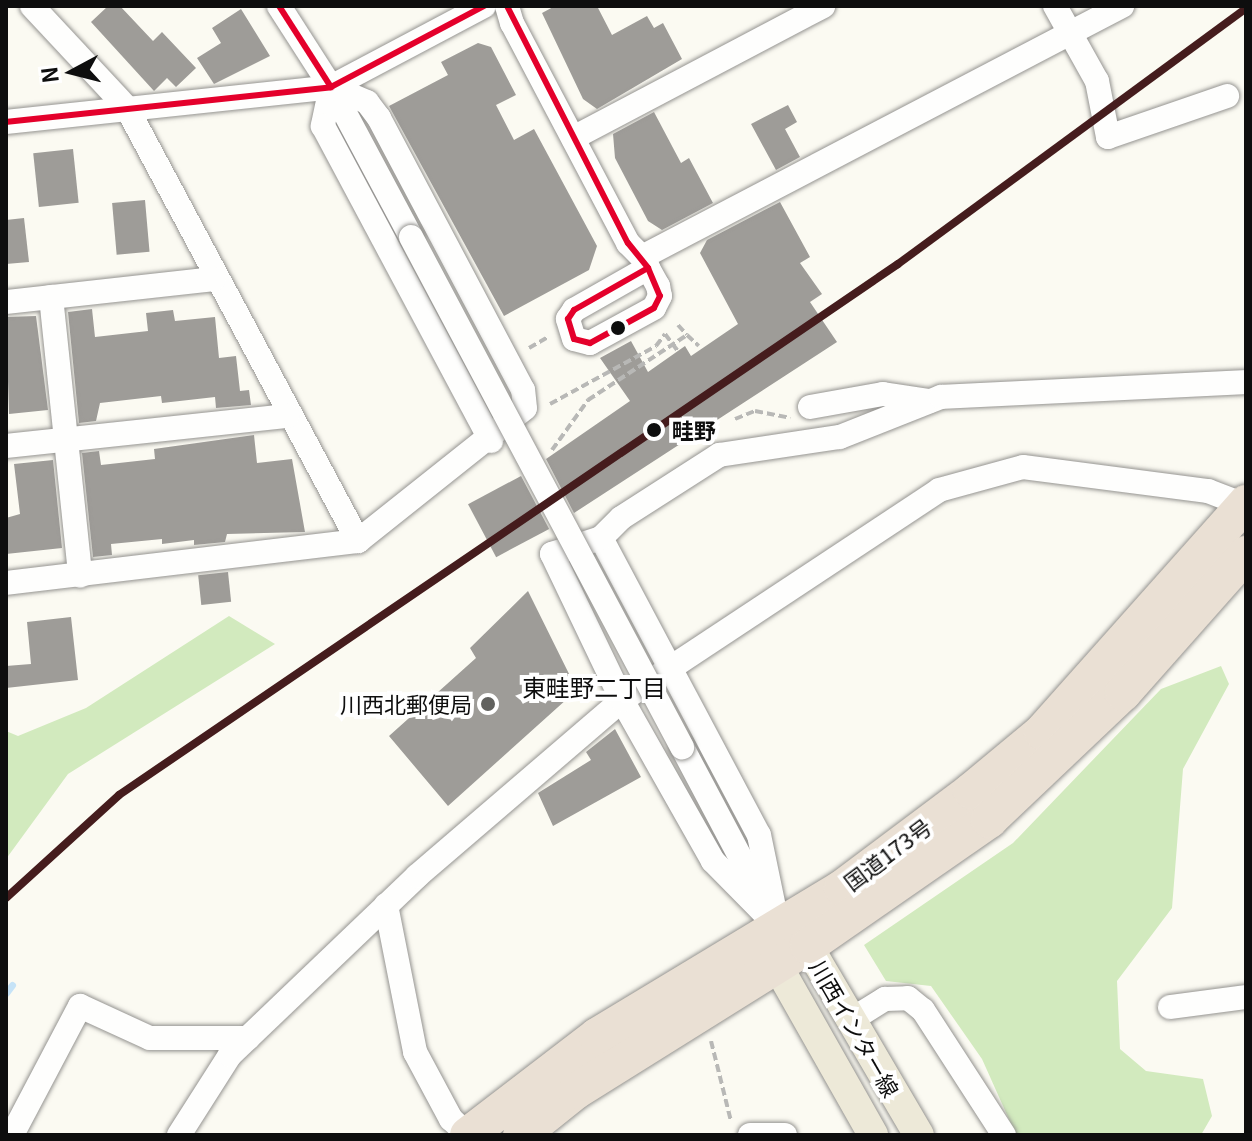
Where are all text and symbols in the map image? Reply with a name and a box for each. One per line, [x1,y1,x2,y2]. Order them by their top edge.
north arrow [32,32,112,112]
text: N [31,65,65,85]
unlabelled marker [610,320,626,336]
place label: 畦野 [672,417,716,443]
marker: 畦野 [643,419,665,441]
district label: 東畦野二丁目 [522,673,666,701]
place label: 川西北郵便局 [340,691,472,717]
marker: 川西北郵便局 [479,695,497,713]
street label: 国道173号 [838,813,936,895]
street label: 川西インター線 [805,955,905,1101]

